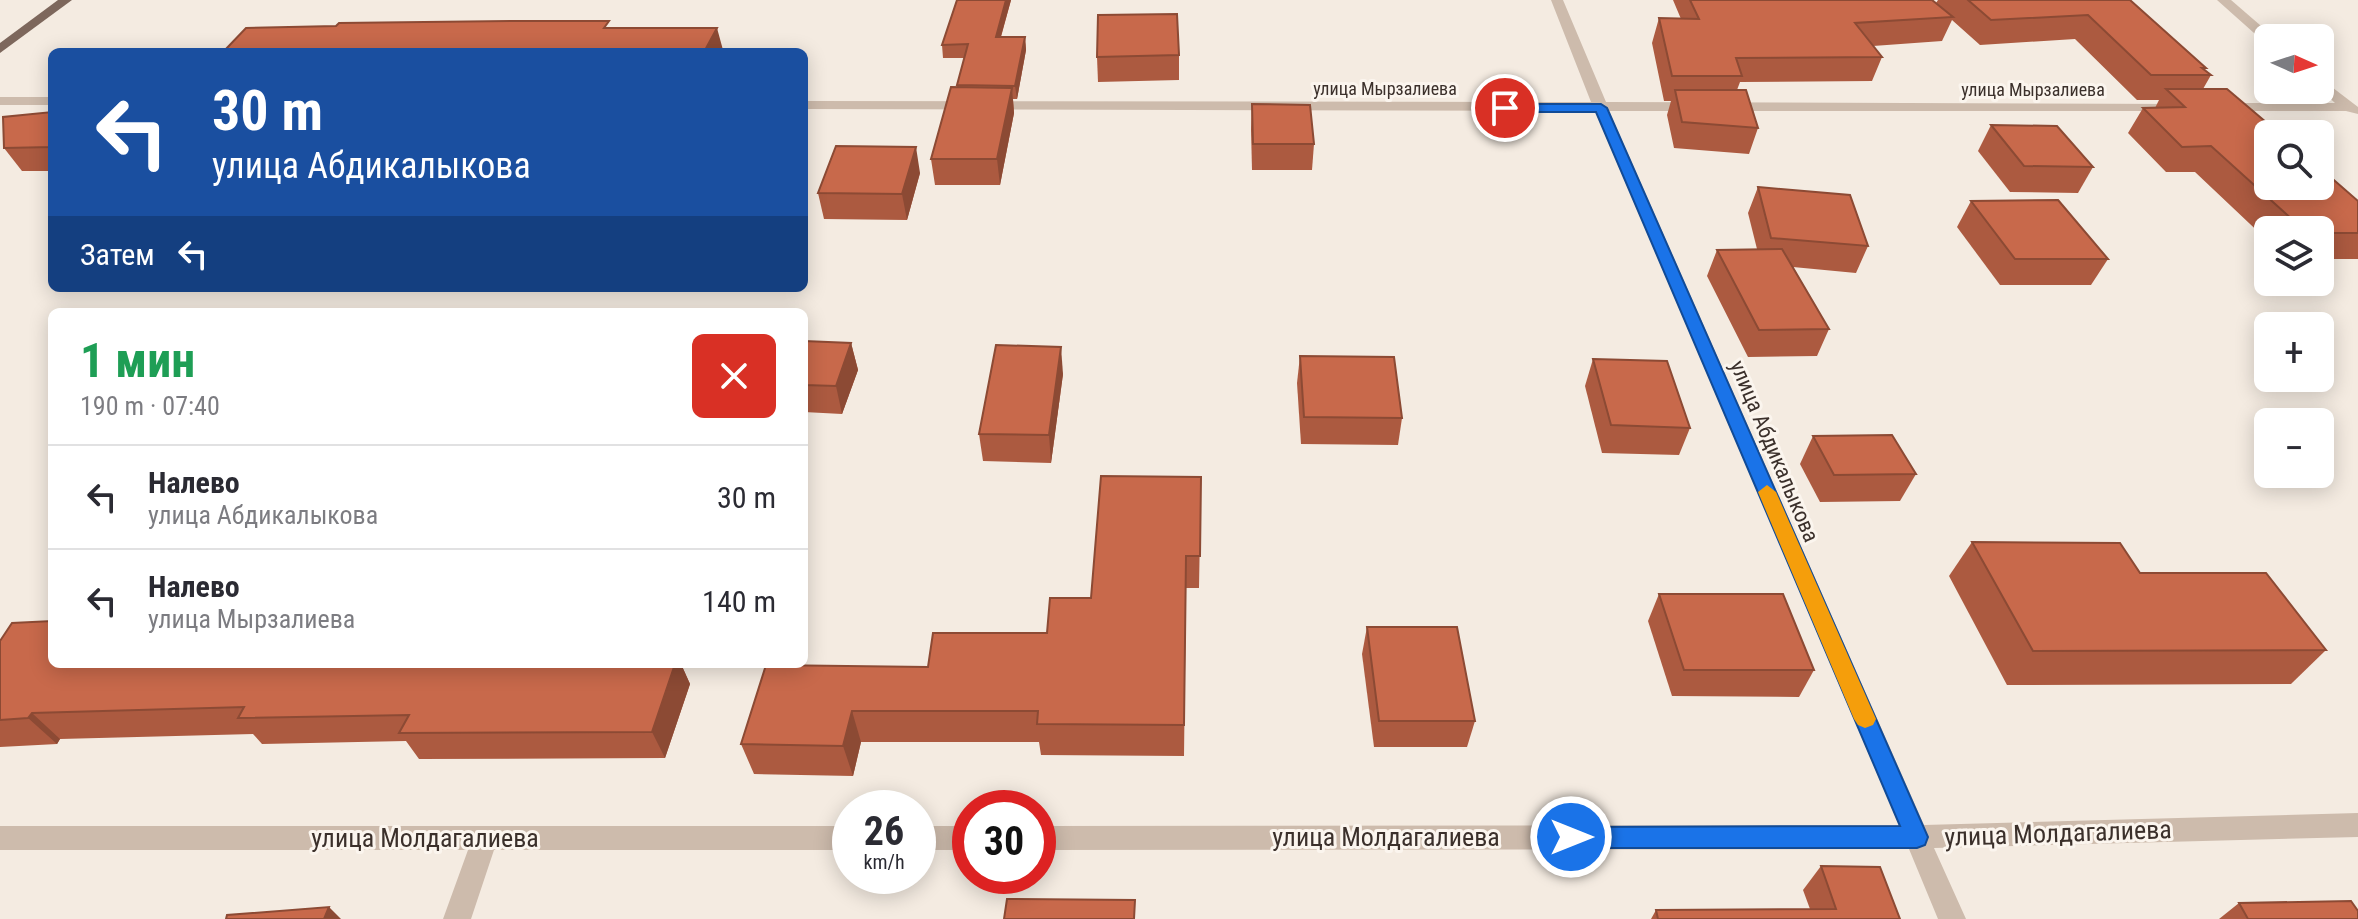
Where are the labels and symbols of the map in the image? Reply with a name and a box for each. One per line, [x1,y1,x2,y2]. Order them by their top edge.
north arrow [2254,24,2334,104]
pin [1471,74,1539,142]
street label: улица Мырзалиева [1313,78,1457,99]
street label: улица Мырзалиева [1961,79,2105,100]
street label: улица Абдикалыкова [1725,357,1824,546]
speed limit sign: 30 [952,790,1056,894]
position arrow [1529,795,1613,879]
street label: улица Молдагалиева [1944,814,2172,852]
street label: улица Молдагалиева [1272,822,1500,852]
street label: улица Молдагалиева [311,823,539,853]

